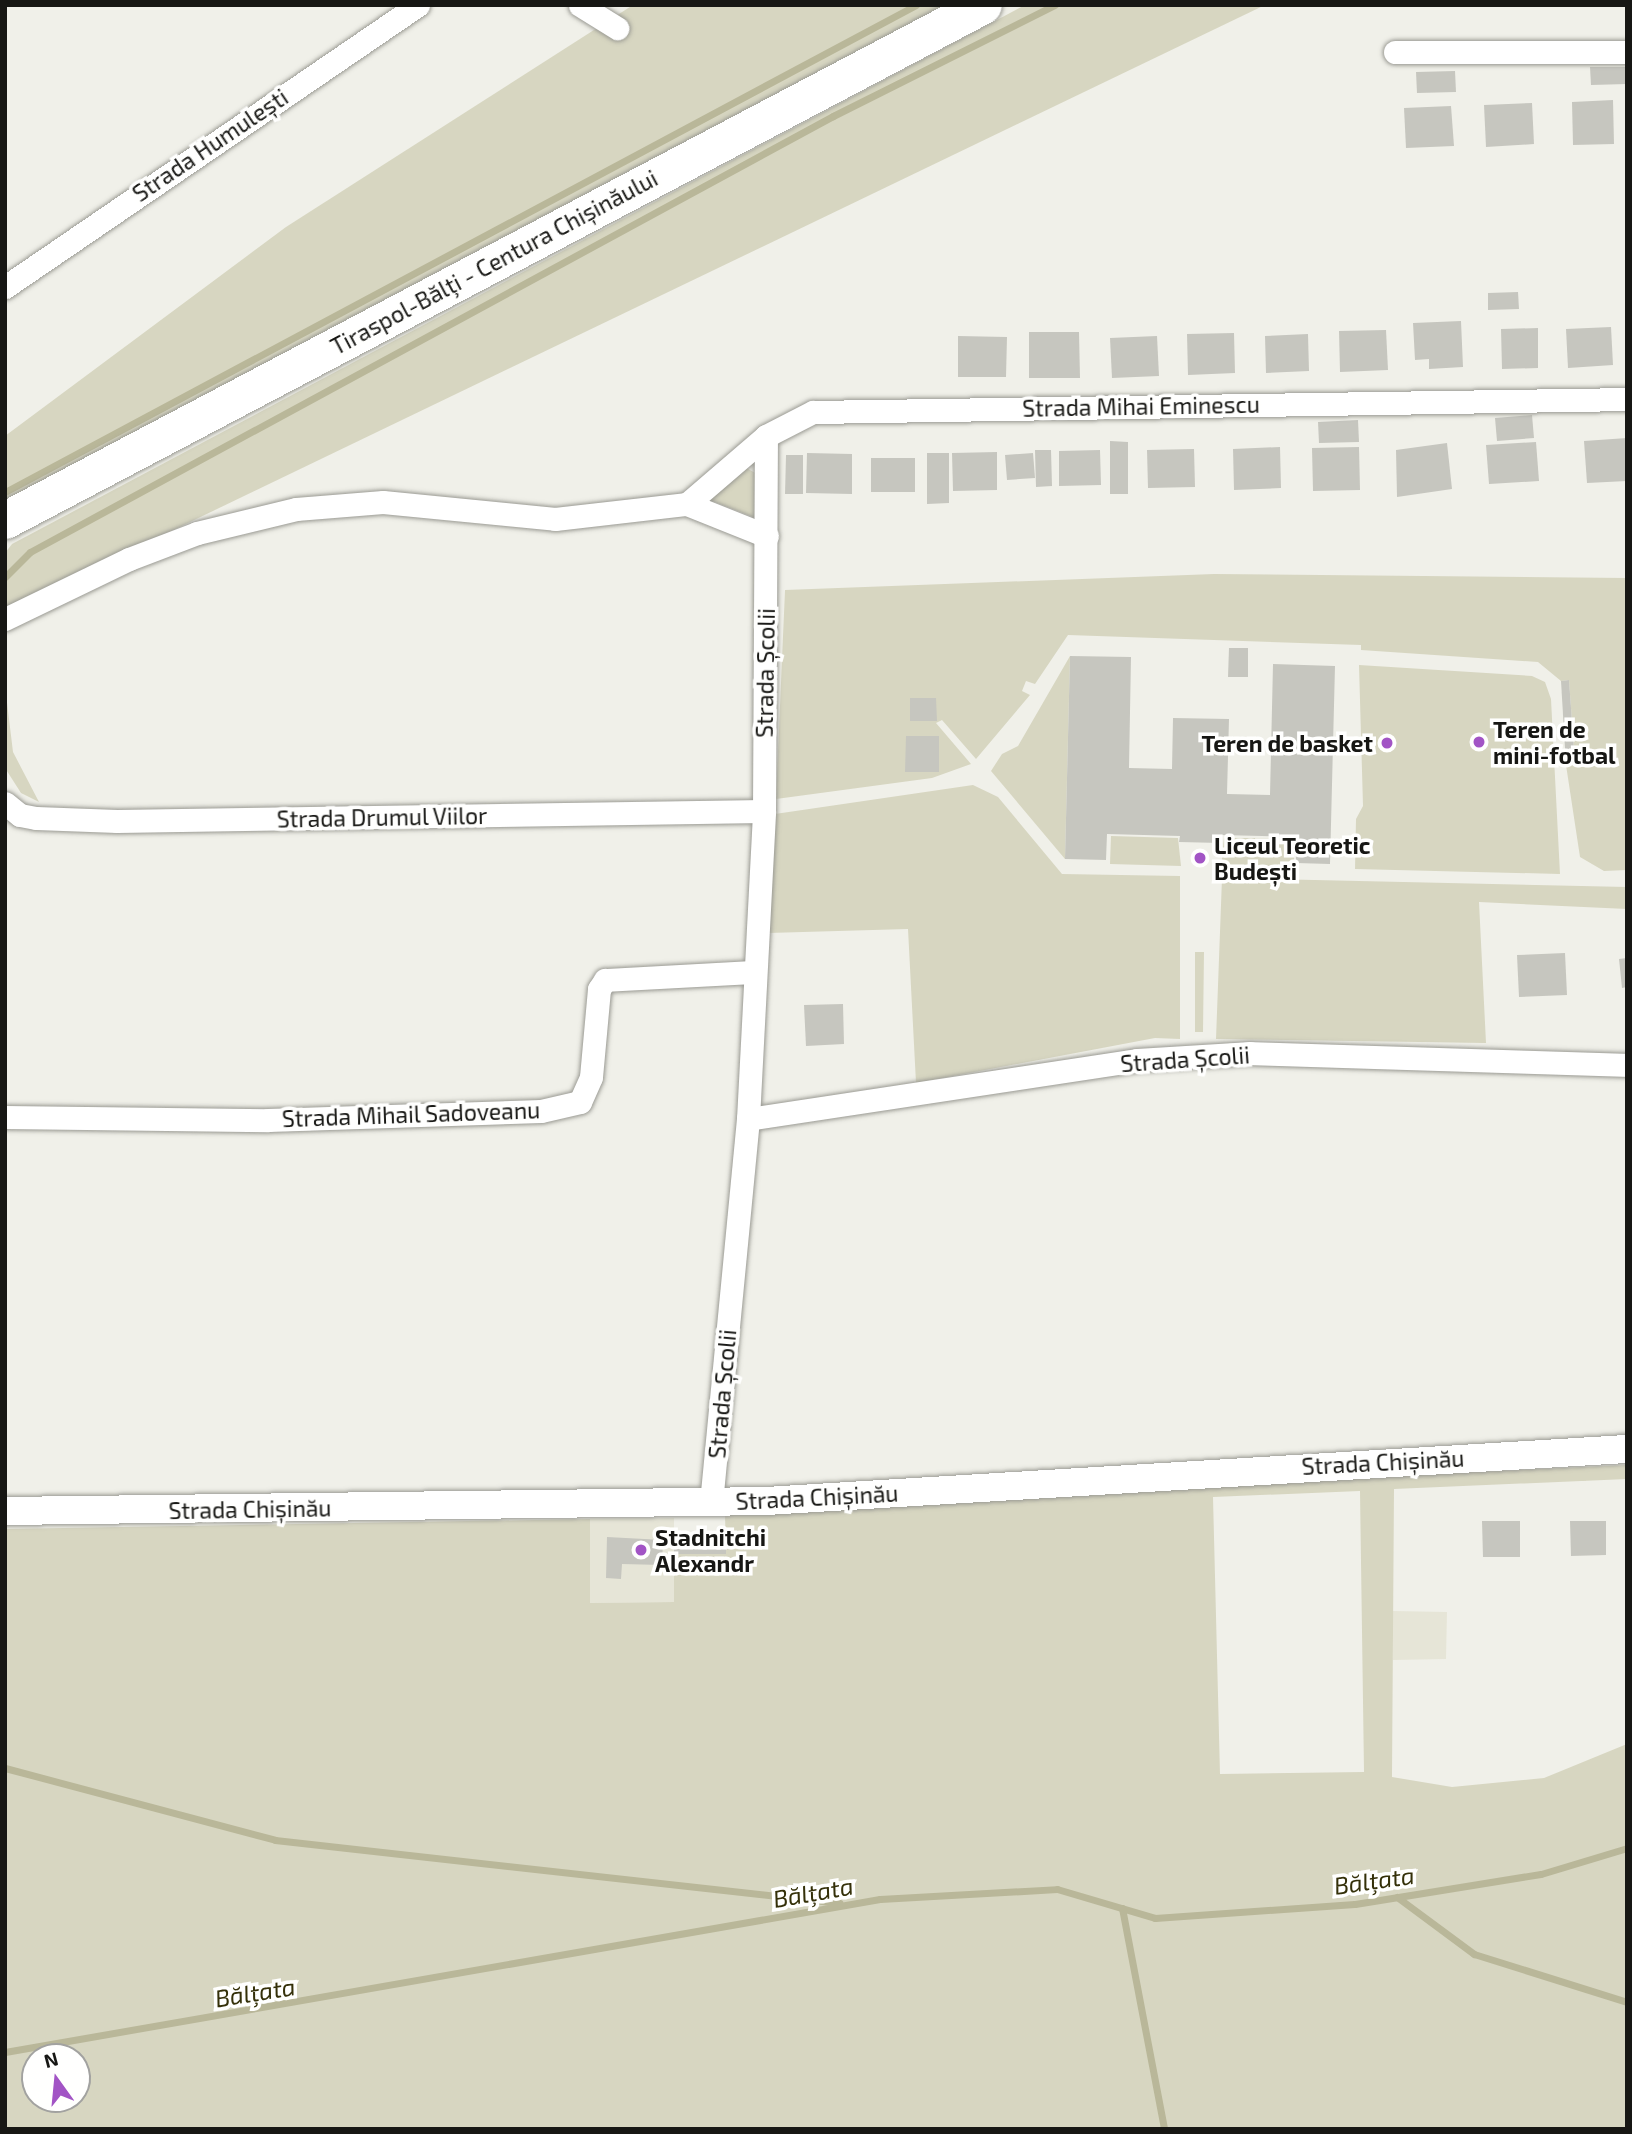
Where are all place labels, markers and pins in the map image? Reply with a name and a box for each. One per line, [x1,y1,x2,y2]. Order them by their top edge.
place label: Teren de mini-fotbal [1493,715,1616,769]
place label: Teren de basket [1202,729,1373,757]
marker: Teren de mini-fotbal [1471,734,1487,750]
marker: Teren de basket [1379,735,1395,751]
place label: Liceul Teoretic Budești [1214,831,1372,885]
marker: Liceul Teoretic Budești [1192,850,1208,866]
place label: Stadnitchi Alexandr [655,1523,766,1577]
marker: Stadnitchi Alexandr [633,1542,649,1558]

